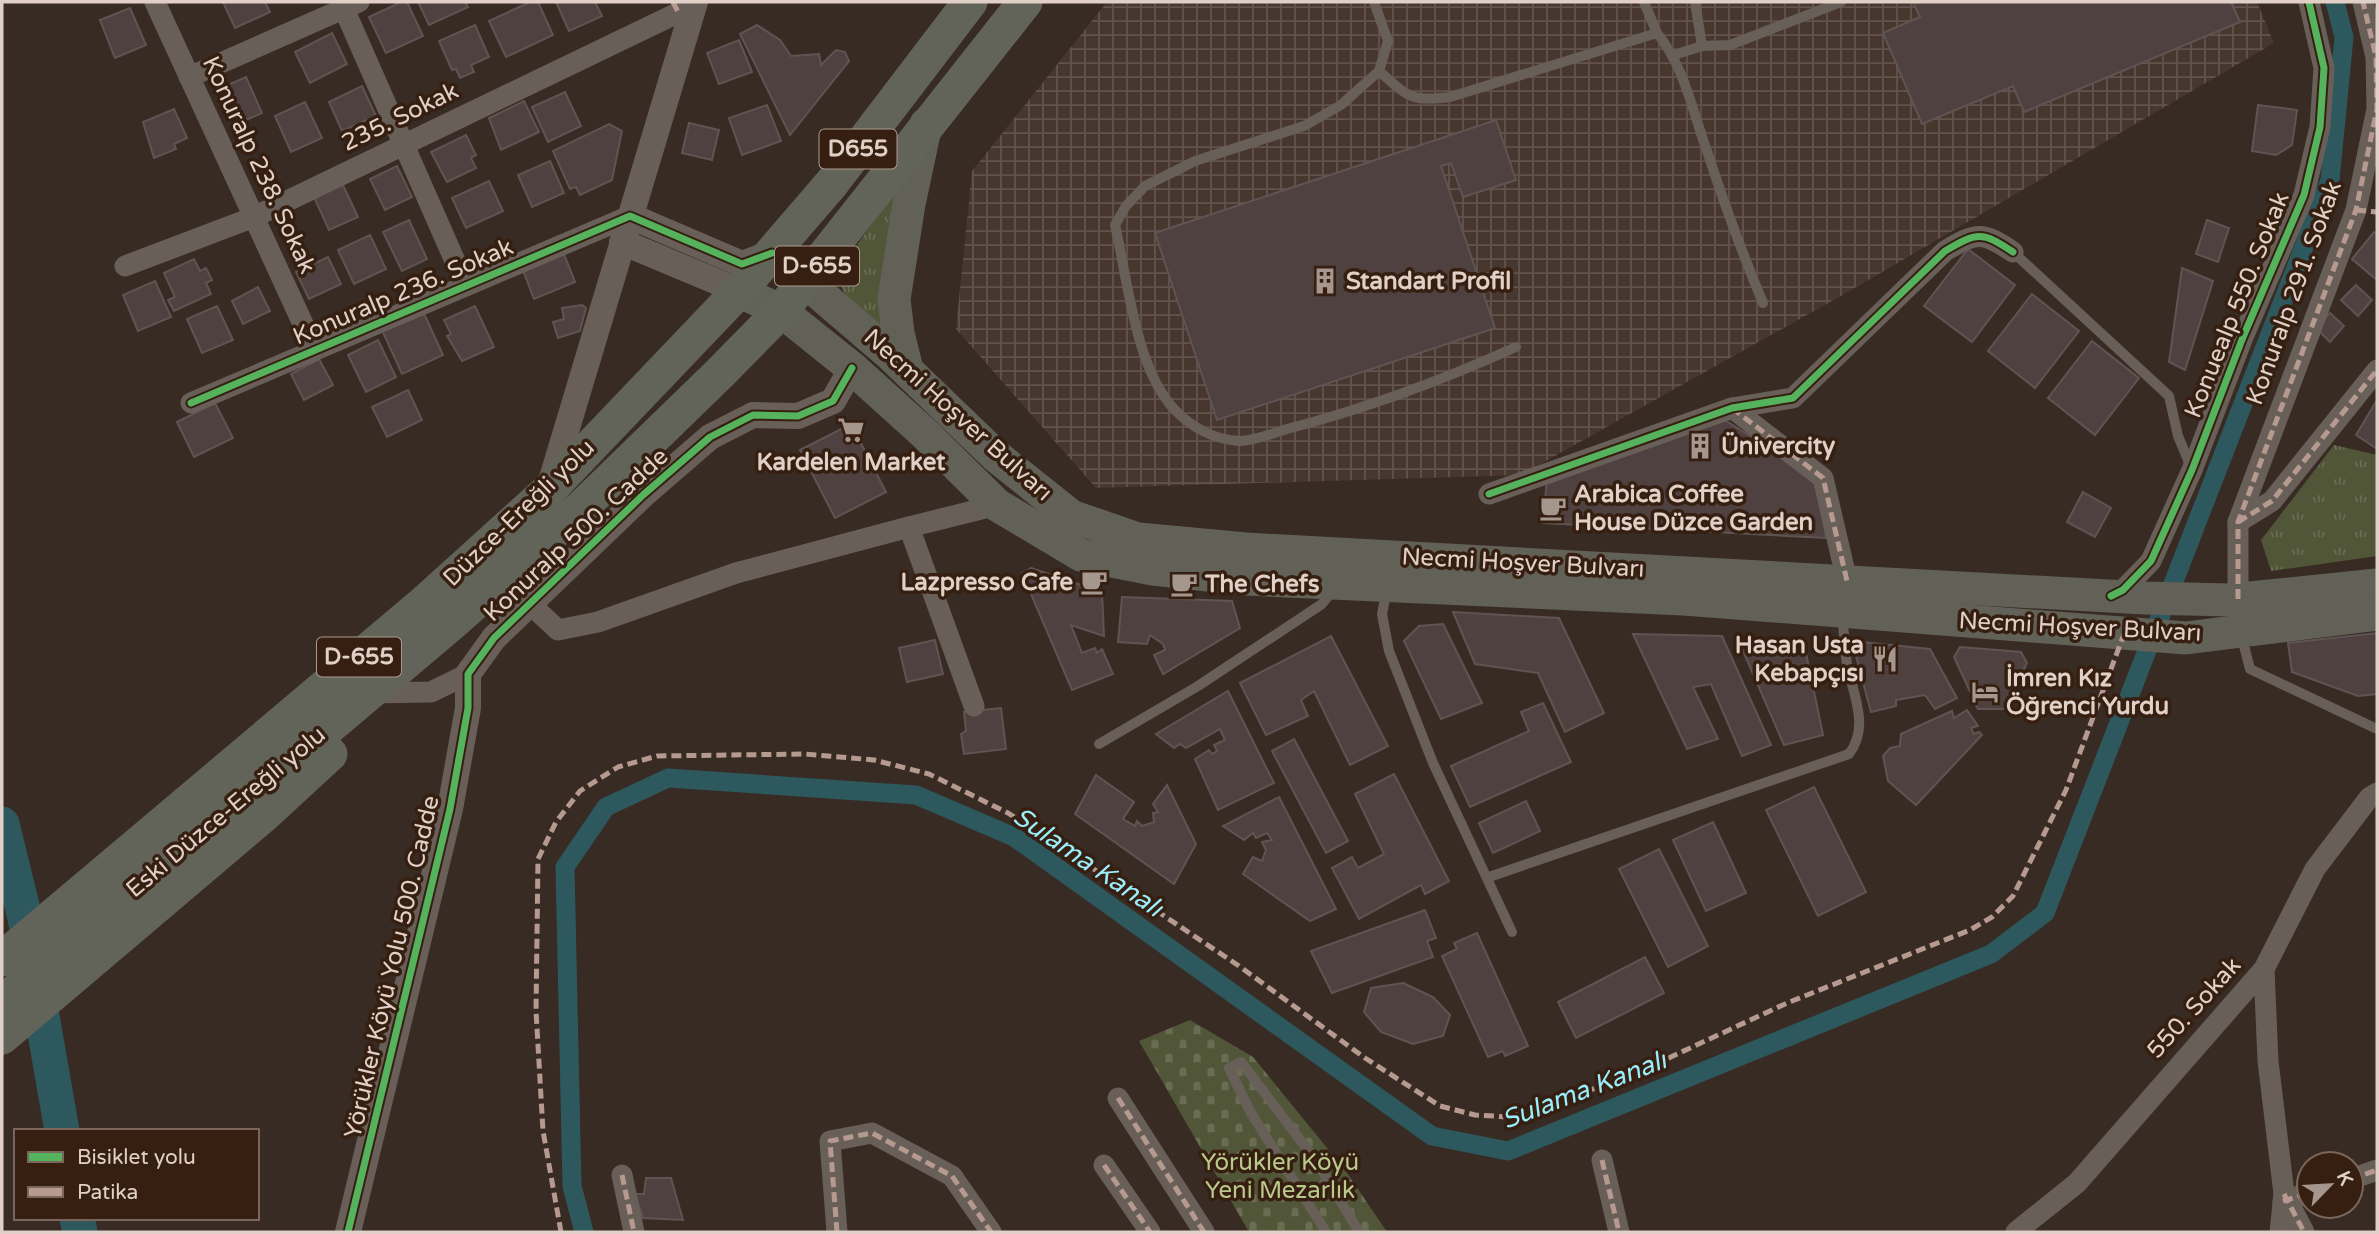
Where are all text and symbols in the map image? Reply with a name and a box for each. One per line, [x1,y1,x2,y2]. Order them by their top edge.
street label: Konuralp 238. Sokak [196,52,322,278]
street label: 235. Sokak [337,76,463,158]
road number: D655 [820,130,896,168]
street label: Konuralp 291. Sokak [2240,177,2348,409]
street label: Konuealp 550. Sokak [2178,188,2296,422]
street label: Konuralp 236. Sokak [289,232,517,352]
road number: D-655 [775,246,859,286]
building icon: Standart Profil [1310,266,1340,296]
place label: Standart Profil [1346,267,1511,296]
street label: Necmi Hoşver Bulvarı [858,323,1058,507]
supermarket icon: Kardelen Market [836,415,866,445]
building icon: Ünivercity [1685,431,1715,461]
place label: Ünivercity [1721,432,1835,461]
street label: Düzce-Ereğli yolu [437,433,601,593]
street label: Konuralp 500. Cadde [478,442,674,628]
place label: Kardelen Market [756,448,946,477]
place label: Arabica Coffee House Düzce Garden [1574,480,1813,537]
cafe icon: Arabica Coffee House Düzce Garden [1538,493,1568,523]
street label: Necmi Hoşver Bulvarı [1401,542,1645,584]
cafe icon: Lazpresso Cafe [1079,567,1109,597]
place label: Lazpresso Cafe [900,568,1073,597]
cafe icon: The Chefs [1169,569,1199,599]
place label: The Chefs [1204,570,1319,599]
street label: Necmi Hoşver Bulvarı [1958,606,2202,648]
place label: Hasan Usta Kebapçısı [1735,631,1864,688]
road number: D-655 [317,638,401,677]
restaurant icon: Hasan Usta Kebapçısı [1870,644,1900,674]
place label: İmren Kız Öğrenci Yurdu [2006,664,2169,721]
hotel icon: İmren Kız Öğrenci Yurdu [1970,677,2000,707]
street label: Eski Düzce-Ereğli yolu [120,720,332,904]
street label: Yörükler Köyü Yolu 500. Cadde [338,793,446,1141]
water label: Sulama Kanalı [1007,801,1170,924]
street label: 550. Sokak [2141,951,2247,1065]
water label: Sulama Kanalı [1498,1044,1672,1136]
legend [14,1129,259,1220]
text: Bisiklet yolu [77,1145,196,1170]
park label: Yörükler Köyü Yeni Mezarlık [1201,1148,1359,1205]
north arrow [2295,1150,2365,1220]
text: K [2332,1168,2357,1189]
text: Patika [77,1180,138,1205]

